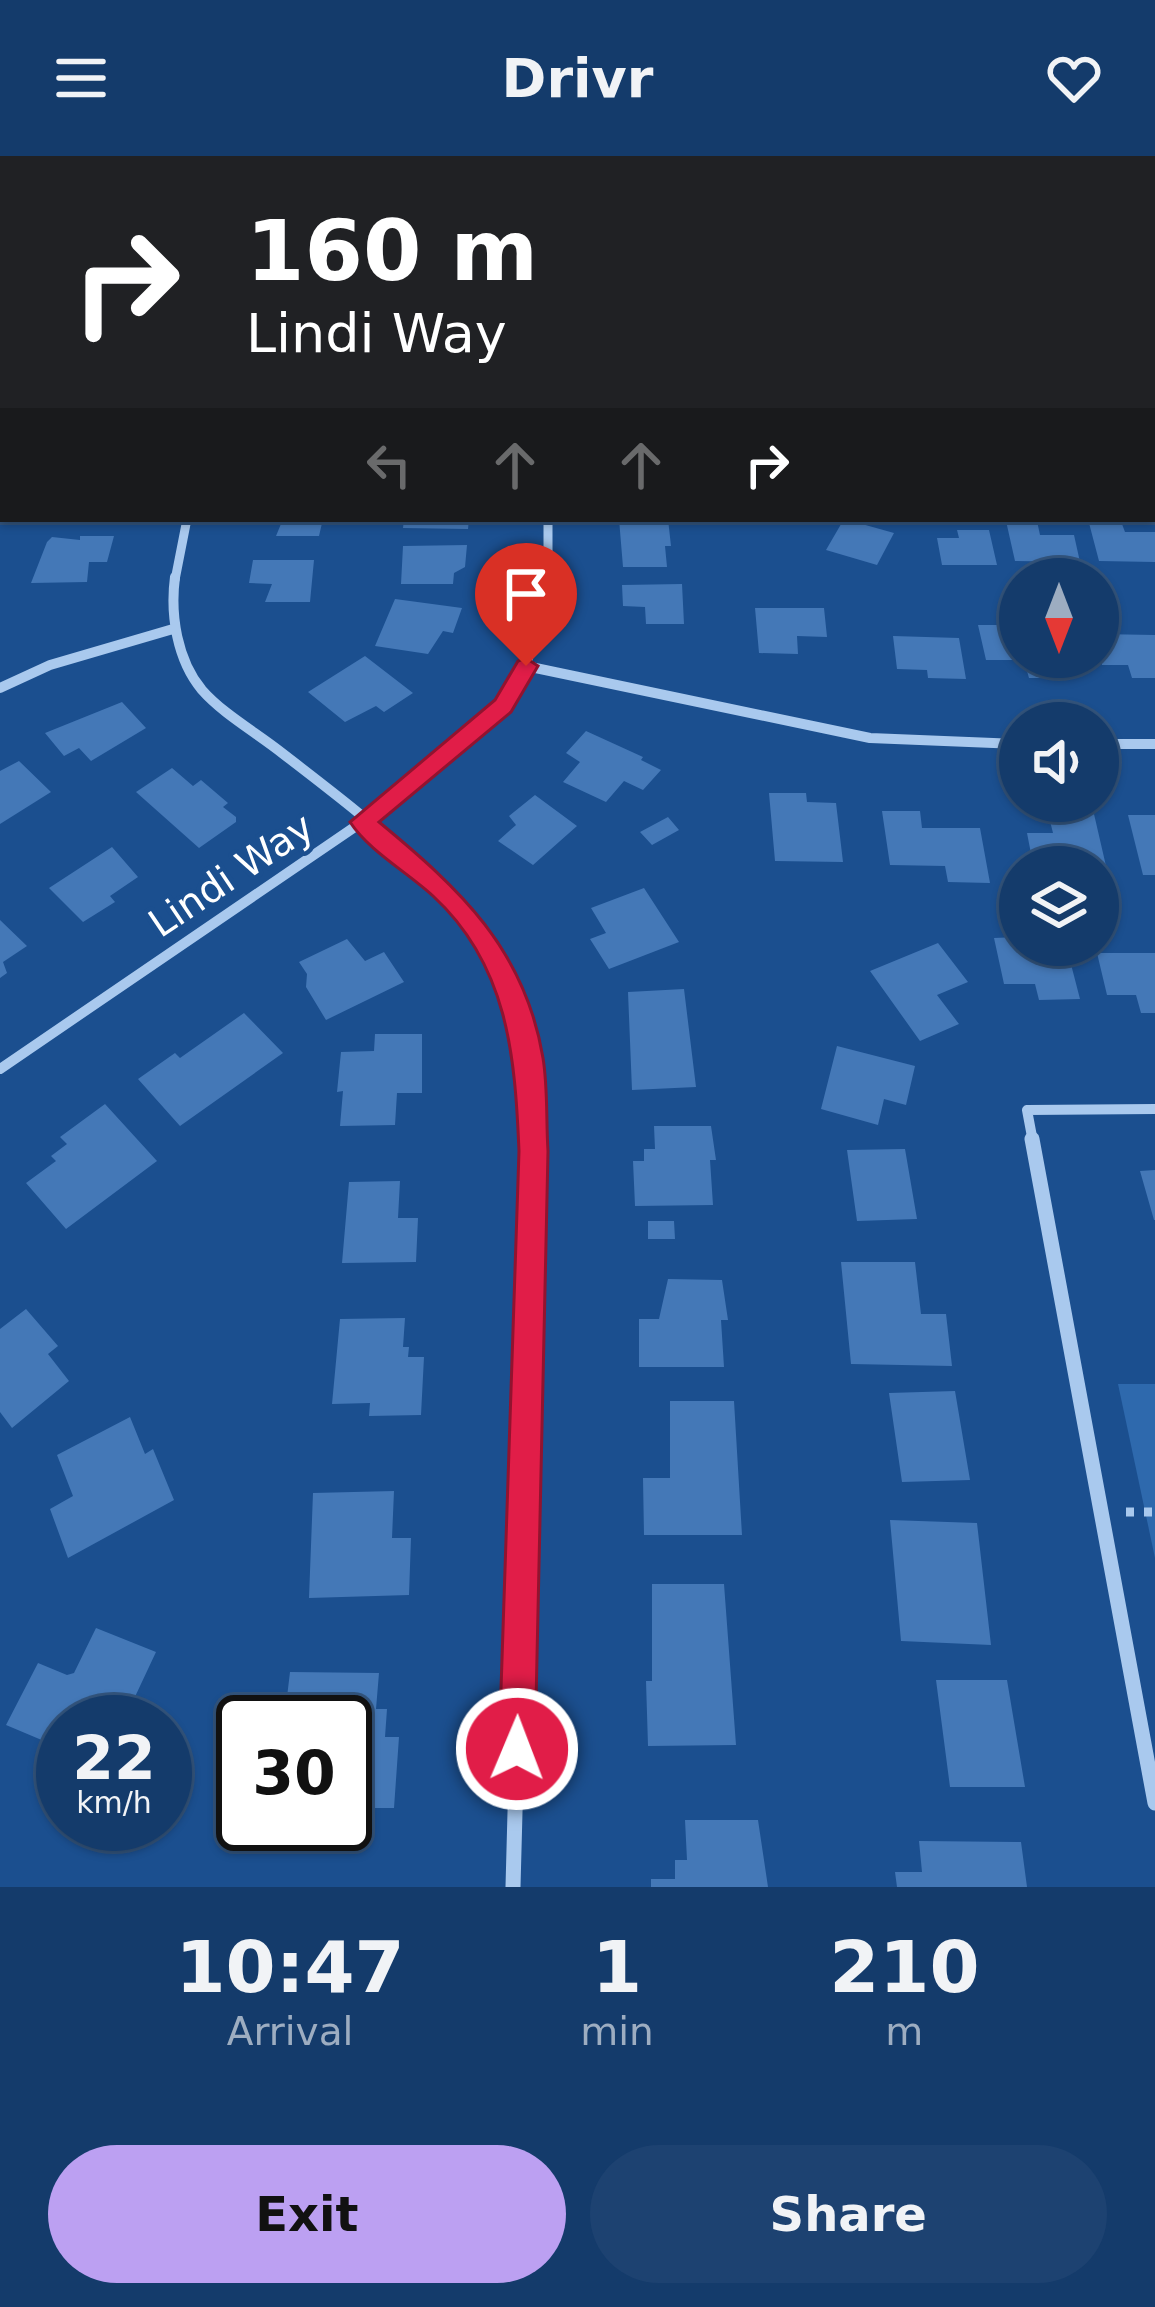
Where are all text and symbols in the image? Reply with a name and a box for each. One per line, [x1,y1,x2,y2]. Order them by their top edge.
icon: menu [48,45,114,111]
icon: heart [1041,45,1107,111]
text: Drivr [502,47,653,110]
text: 160 m [246,202,538,300]
icon: right [48,204,204,360]
text: Lindi Way [246,302,507,365]
icon: left [356,432,422,498]
icon: ahead [482,432,548,498]
icon: ahead [608,432,674,498]
icon: right [734,432,800,498]
pin [475,543,577,666]
north arrow [999,558,1119,678]
map controls [999,558,1119,966]
icon: arrive [493,561,559,627]
button: sound [999,702,1119,822]
street label: Lindi Way [140,804,322,946]
button: layers [999,846,1119,966]
position arrow [454,1686,580,1812]
speed limit sign: 30 [216,1695,372,1851]
text: 22 [72,1723,156,1793]
text: km/h [76,1785,152,1820]
text: 10:47 [175,1925,405,2009]
text: 1 [592,1925,642,2009]
text: 210 [829,1925,979,2009]
text: Arrival [227,2009,353,2054]
text: min [580,2009,654,2054]
text: m [885,2009,923,2054]
button: Exit [48,2145,566,2283]
button: Share [590,2145,1107,2283]

